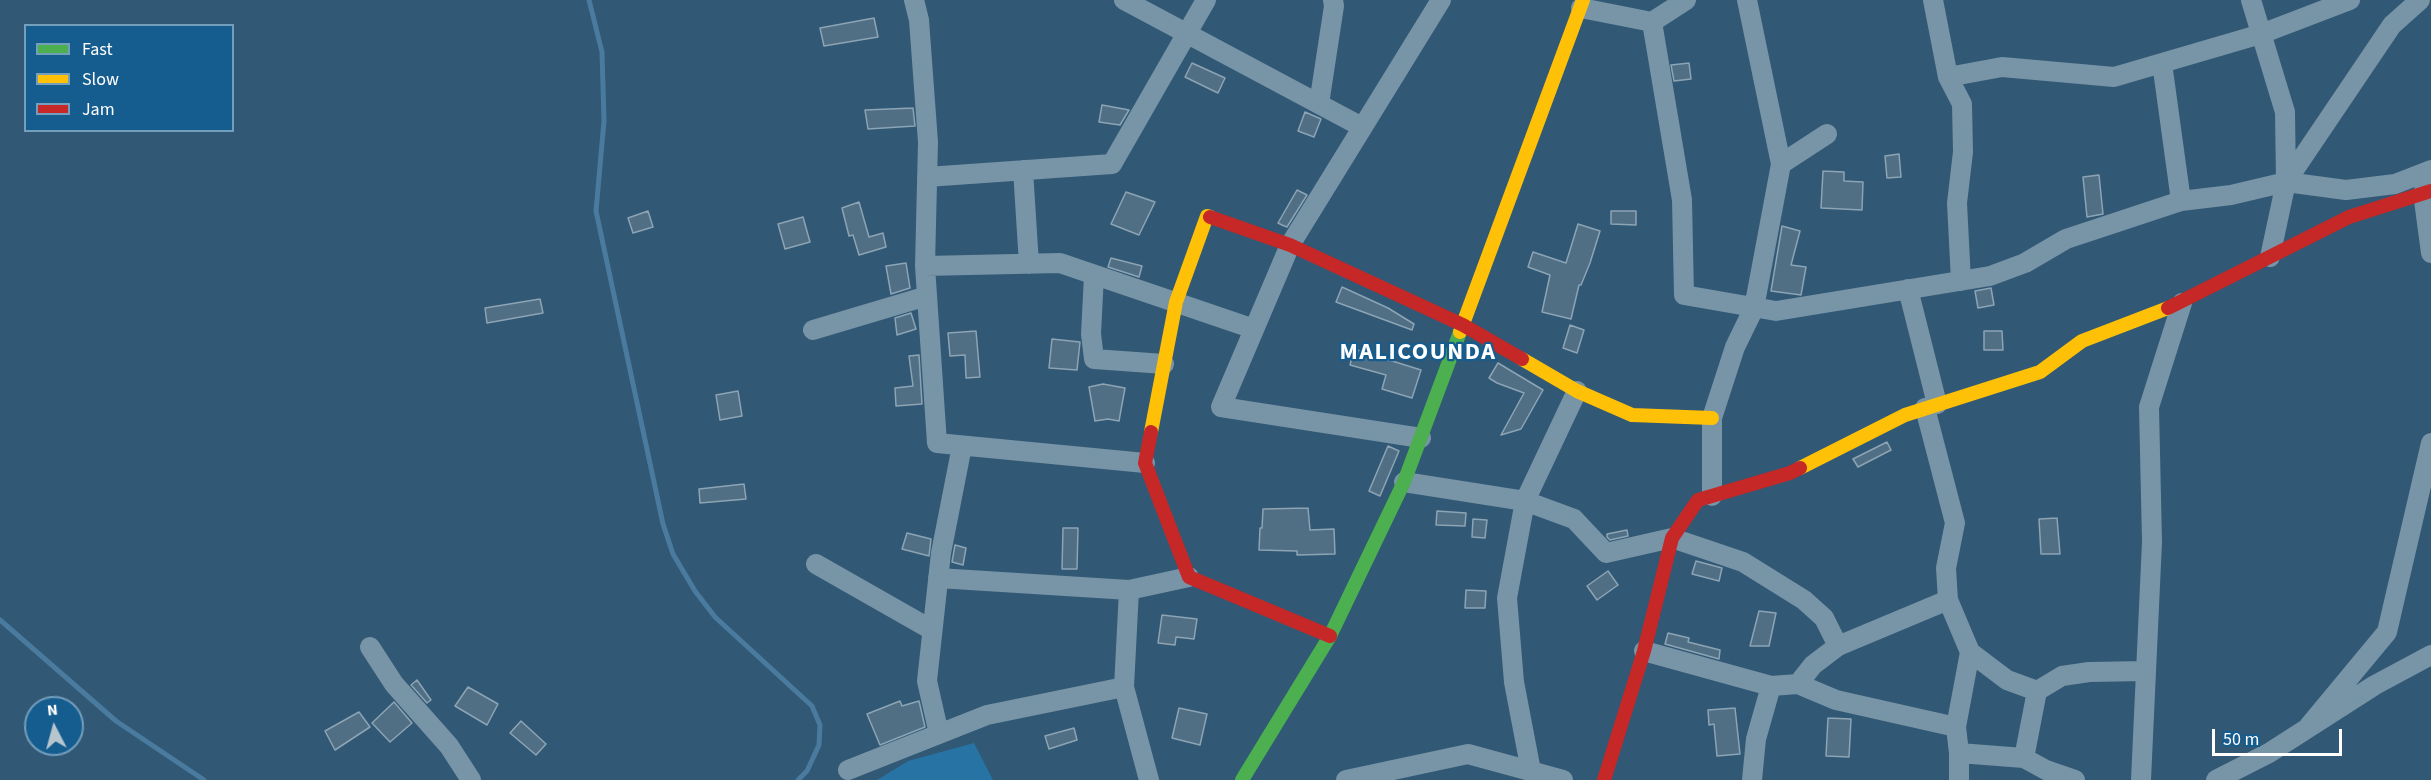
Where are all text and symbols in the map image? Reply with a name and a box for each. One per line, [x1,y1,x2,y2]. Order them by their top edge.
legend [24,24,234,132]
text: Fast [82,37,113,62]
text: Slow [82,67,119,92]
text: Jam [82,97,115,122]
district label: MALICOUNDA [1340,340,1496,368]
north arrow [24,696,84,756]
text: N [46,699,59,722]
scale bar [2215,717,2346,755]
text: 50 m [2223,727,2259,752]

